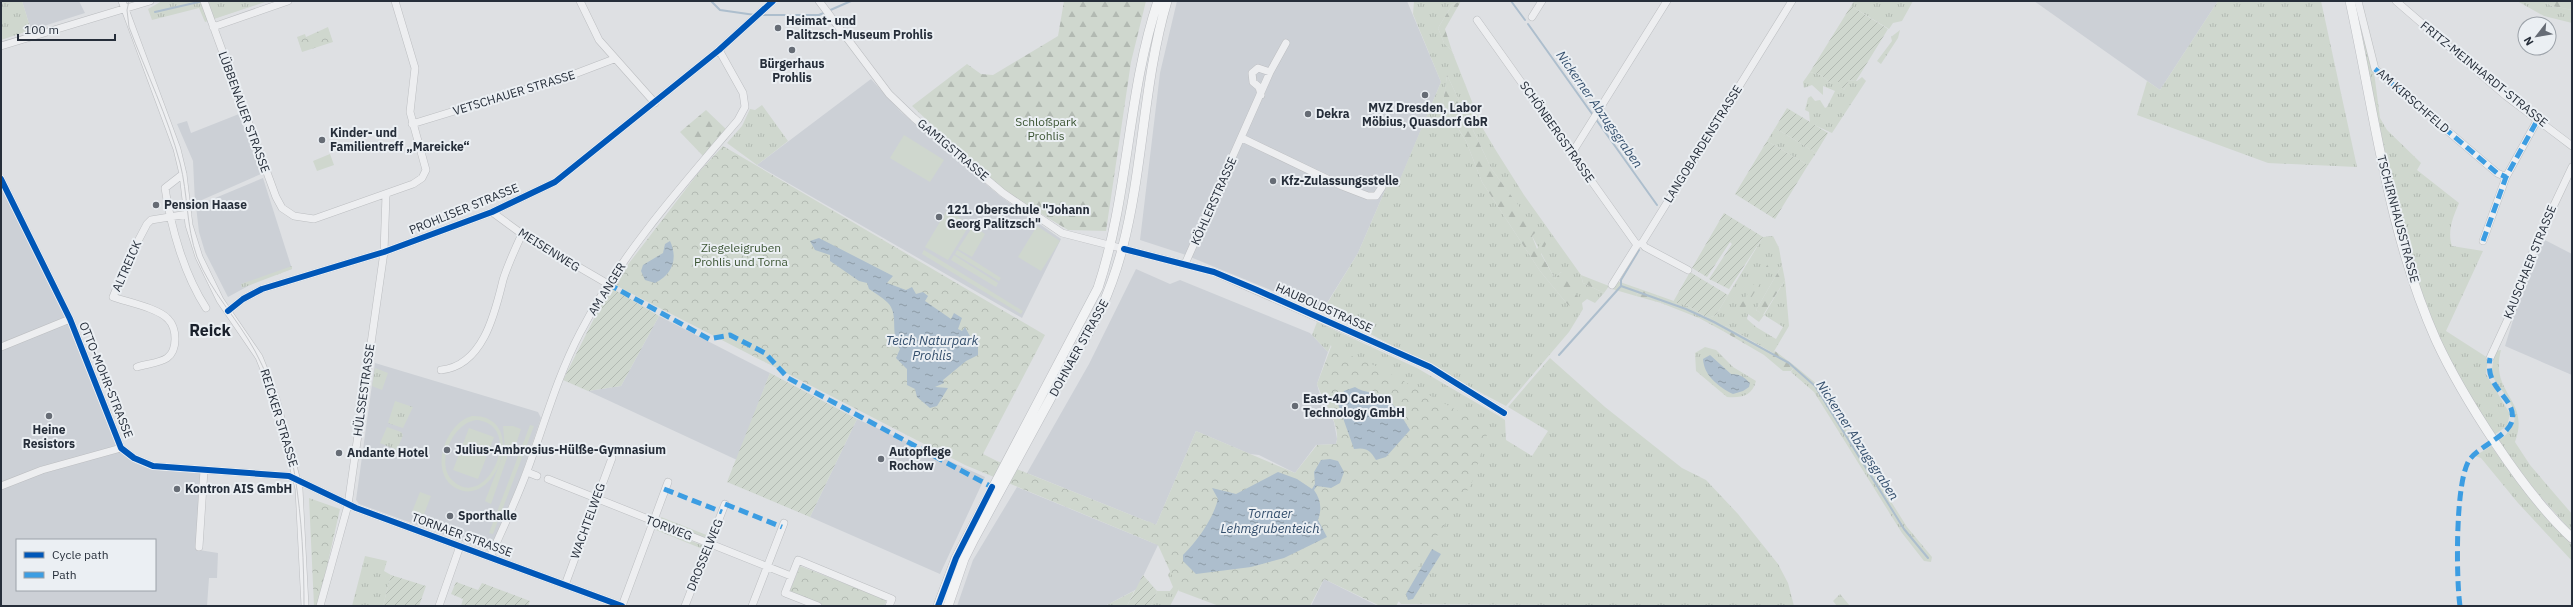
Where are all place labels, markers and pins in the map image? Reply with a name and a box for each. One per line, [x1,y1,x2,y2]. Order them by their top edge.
place label: Heimat- und Palitzsch-Museum Prohlis [786,13,933,42]
marker: Heimat- und Palitzsch-Museum Prohlis [773,23,783,33]
marker: Bürgerhaus Prohlis [787,45,797,55]
place label: Bürgerhaus Prohlis [759,56,825,85]
marker: MVZ Dresden, Labor Möbius, Quasdorf GbR [1420,90,1430,100]
place label: MVZ Dresden, Labor Möbius, Quasdorf GbR [1362,100,1488,129]
place label: Dekra [1316,106,1350,121]
marker: Dekra [1303,109,1313,119]
place label: Kinder- und Familientreff „Mareicke“ [330,125,470,154]
marker: Kinder- und Familientreff „Mareicke“ [317,135,327,145]
place label: Kfz-Zulassungsstelle [1281,173,1399,188]
marker: Kfz-Zulassungsstelle [1268,176,1278,186]
place label: Pension Haase [164,197,247,212]
marker: Pension Haase [151,200,161,210]
place label: 121. Oberschule "Johann Georg Palitzsch" [947,202,1090,231]
marker: 121. Oberschule "Johann Georg Palitzsch" [934,212,944,222]
place label: East-4D Carbon Technology GmbH [1303,391,1405,420]
marker: East-4D Carbon Technology GmbH [1290,401,1300,411]
marker: Heine Resistors [44,411,54,421]
place label: Heine Resistors [23,422,75,451]
place label: Julius-Ambrosius-Hülße-Gymnasium [455,442,666,457]
place label: Autopflege Rochow [889,444,951,473]
place label: Andante Hotel [347,445,428,460]
marker: Julius-Ambrosius-Hülße-Gymnasium [442,445,452,455]
marker: Andante Hotel [334,448,344,458]
marker: Autopflege Rochow [876,454,886,464]
place label: Kontron AIS GmbH [185,481,292,496]
marker: Kontron AIS GmbH [172,484,182,494]
place label: Sporthalle [458,508,517,523]
marker: Sporthalle [445,511,455,521]

